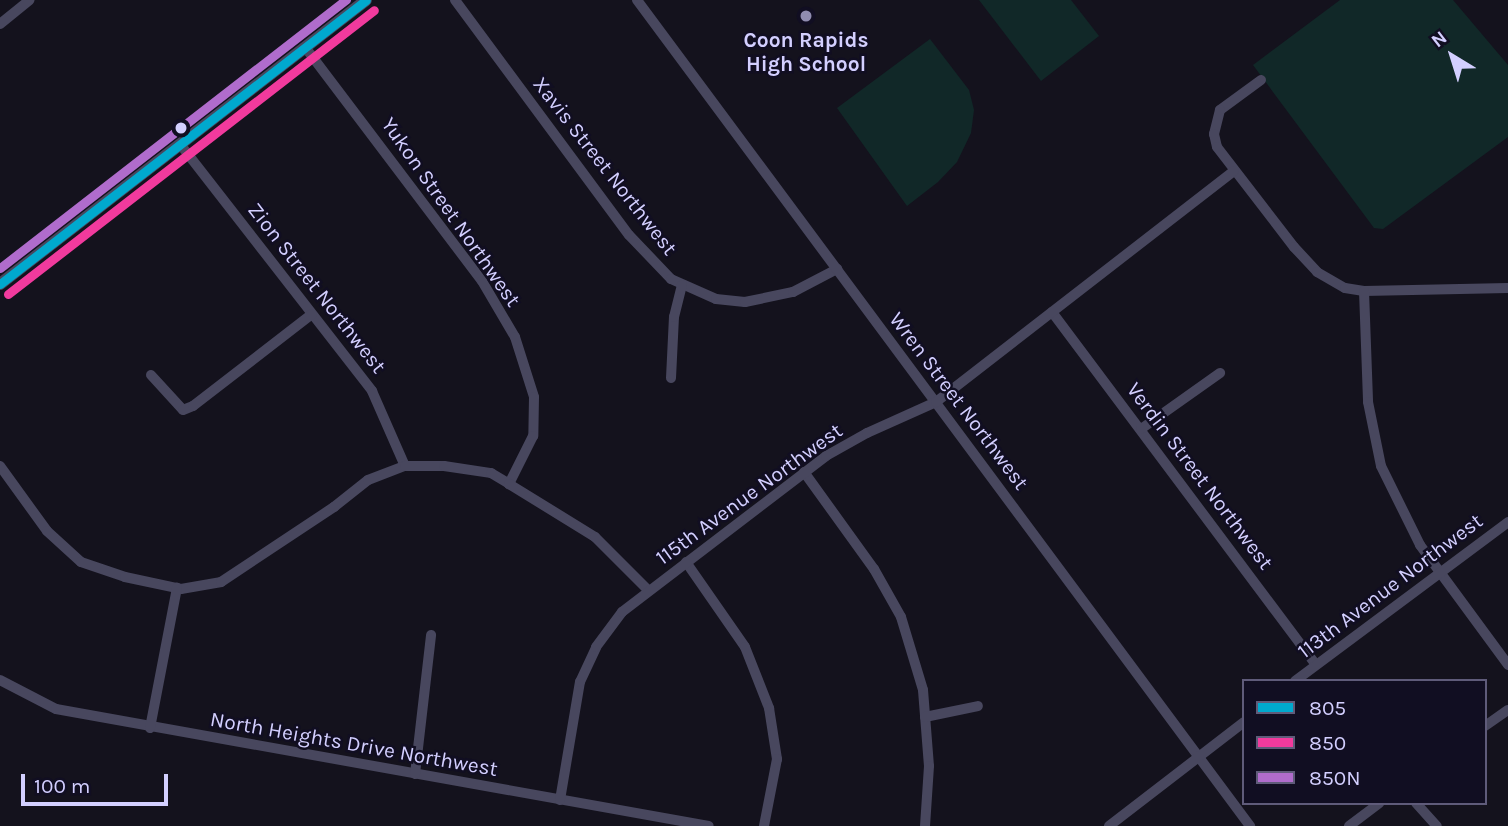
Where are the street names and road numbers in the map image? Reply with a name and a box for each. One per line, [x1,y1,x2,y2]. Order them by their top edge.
street label: Xavis Street Northwest [528,72,682,260]
street label: Yukon Street Northwest [376,112,526,312]
street label: Zion Street Northwest [243,198,391,378]
street label: Wren Street Northwest [884,307,1034,495]
street label: Verdin Street Northwest [1121,378,1279,574]
street label: 115th Avenue Northwest [651,418,847,570]
street label: 113th Avenue Northwest [1293,508,1487,664]
street label: North Heights Drive Northwest [208,706,500,782]

